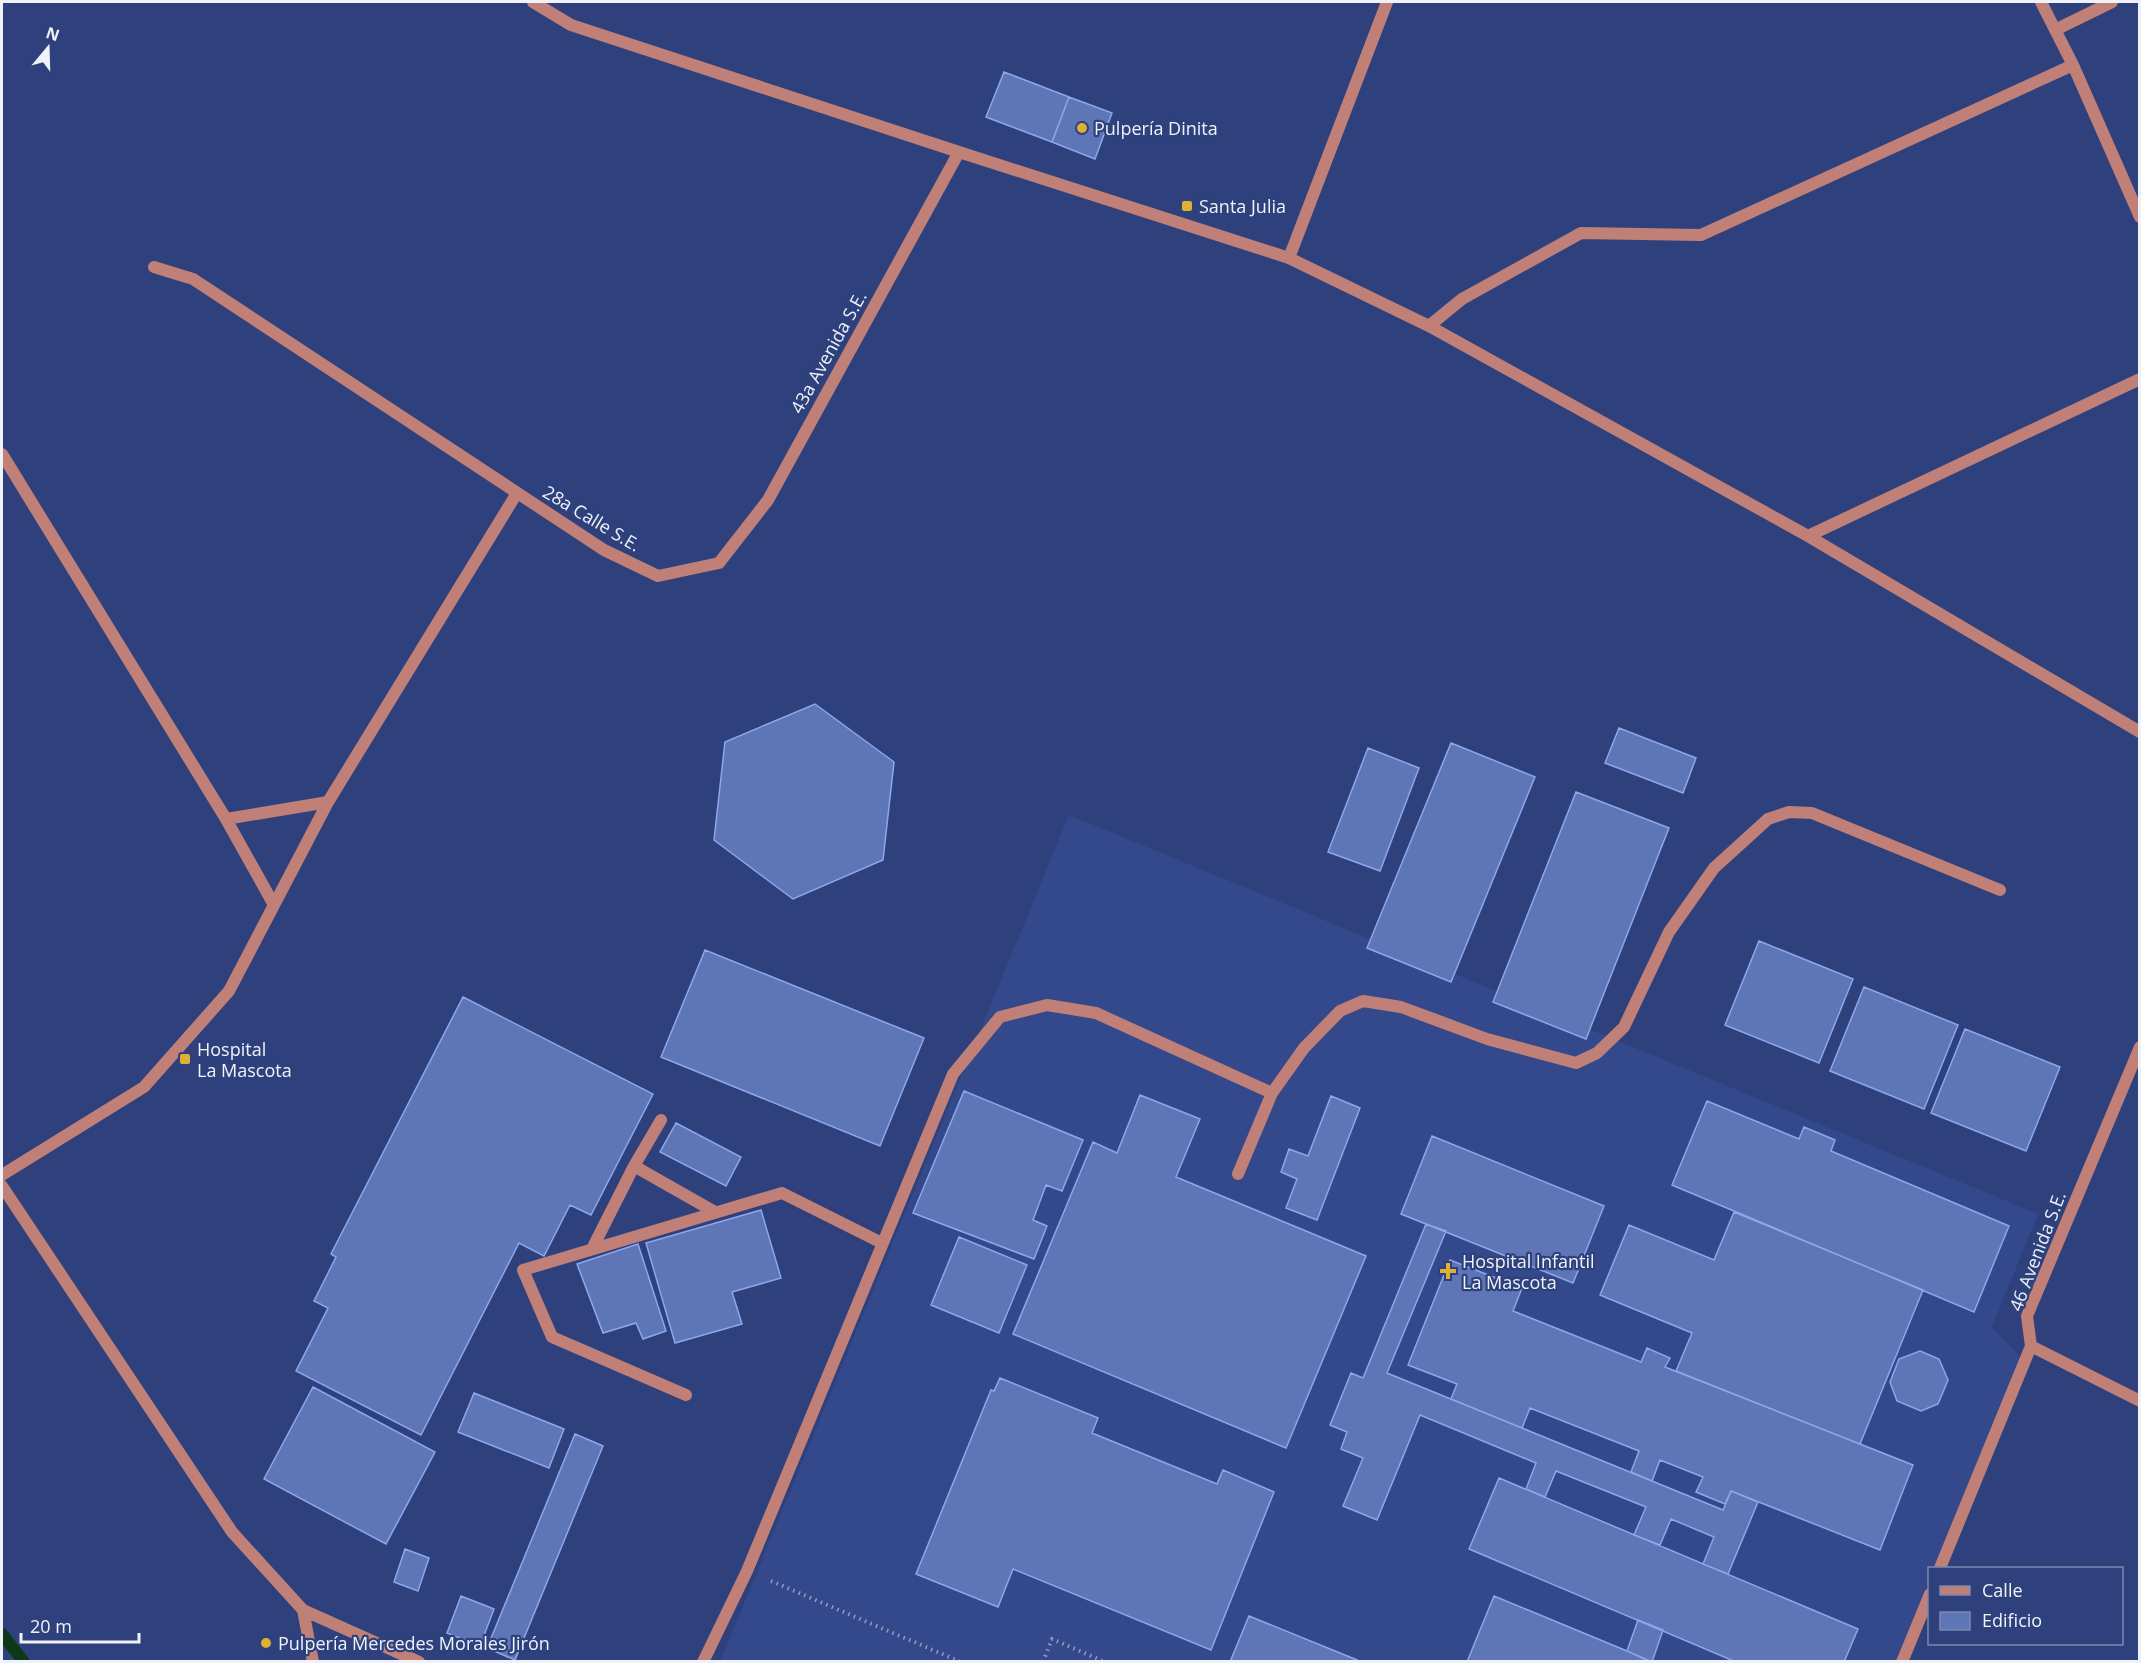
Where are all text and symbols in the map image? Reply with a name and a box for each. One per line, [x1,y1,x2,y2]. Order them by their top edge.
north arrow [18,18,78,78]
text: N [43,21,63,46]
place label: Pulpería Dinita [1094,116,1218,140]
marker: Pulpería Dinita [1075,121,1089,135]
place label: Santa Julia [1199,194,1286,218]
marker: Santa Julia [1180,199,1194,213]
street label: 43a Avenida S.E. [784,287,872,417]
street label: 28a Calle S.E. [539,479,645,557]
place label: Hospital La Mascota [197,1037,292,1082]
marker: Hospital La Mascota [178,1052,192,1066]
street label: 46 Avenida S.E. [2003,1188,2071,1314]
place label: Hospital Infantil La Mascota [1462,1249,1595,1294]
marker: Hospital Infantil La Mascota [1439,1262,1457,1280]
legend [1928,1567,2123,1645]
text: Calle [1982,1578,2023,1602]
scale bar [21,1606,140,1644]
text: Edificio [1982,1608,2042,1632]
text: 20 m [30,1614,72,1638]
place label: Pulpería Mercedes Morales Jirón [278,1631,550,1655]
marker: Pulpería Mercedes Morales Jirón [259,1636,273,1650]

